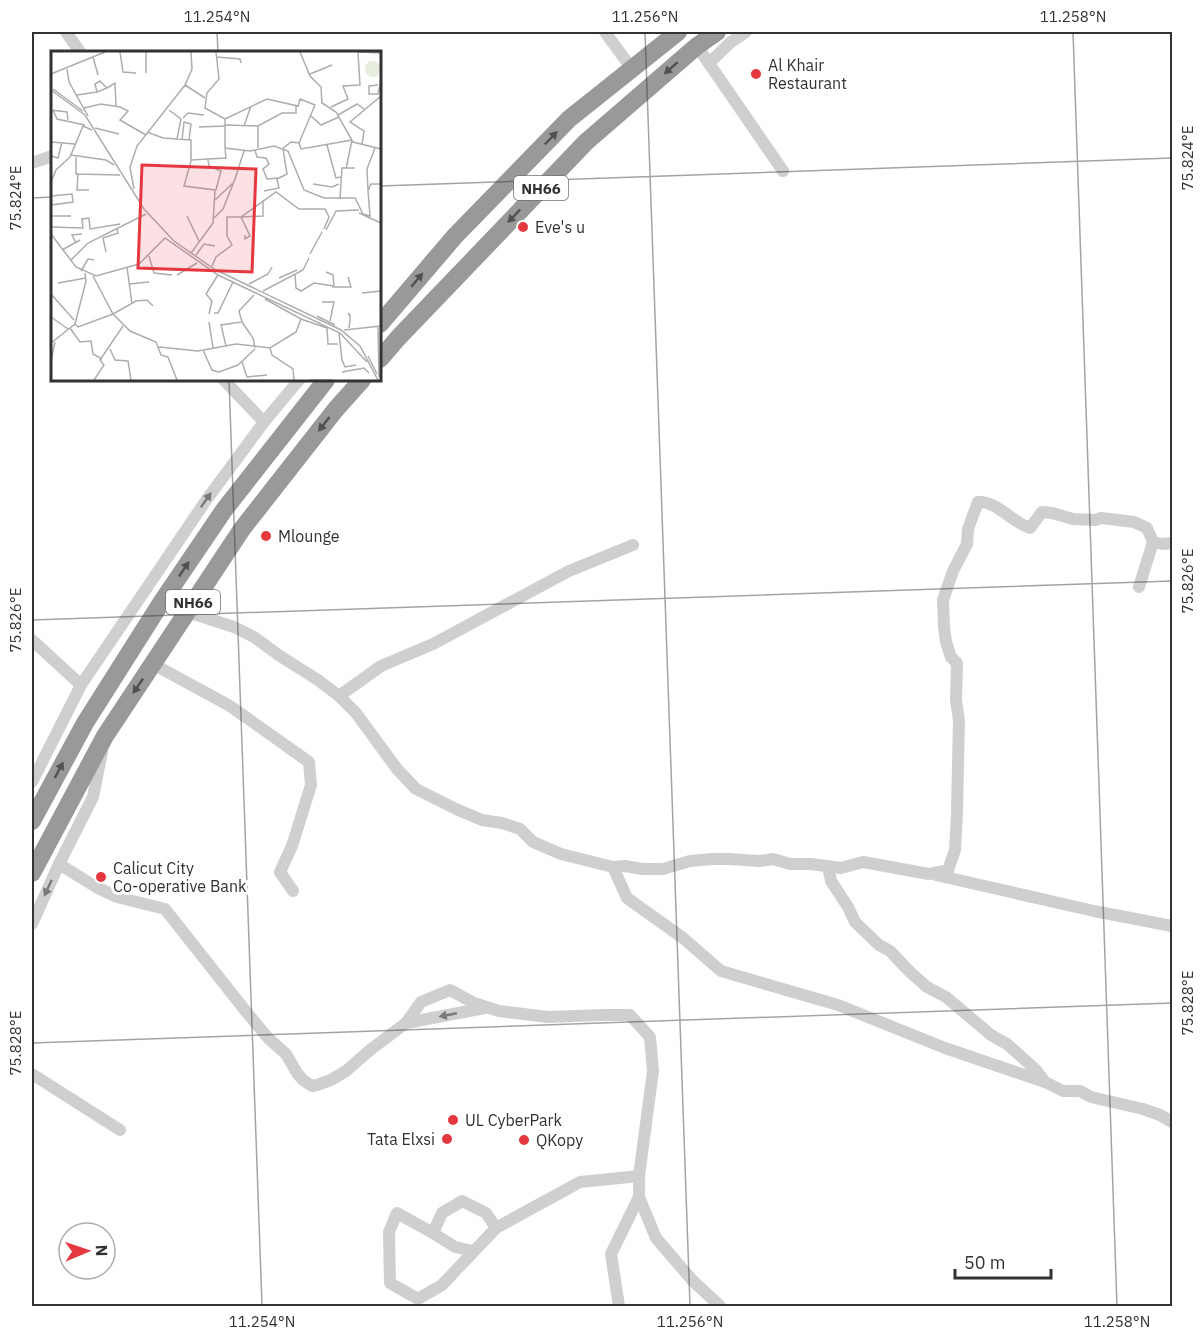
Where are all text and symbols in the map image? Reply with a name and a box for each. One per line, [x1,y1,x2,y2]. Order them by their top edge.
text: 11.254°N [184,7,250,26]
text: 11.256°N [612,7,678,26]
text: 11.258°N [1040,7,1106,26]
inset map [51,51,381,381]
place label: Al Khair Restaurant [768,55,847,93]
one-way arrow [663,62,679,75]
marker: Al Khair Restaurant [749,67,763,81]
text: 75.824°E [1178,126,1197,190]
one-way arrow [543,131,557,145]
text: 75.824°E [6,166,25,230]
road number: NH66 [514,176,568,200]
one-way arrow [507,209,521,224]
place label: Eve's u [535,217,585,237]
marker: Eve's u [516,220,530,234]
one-way arrow [411,272,424,288]
one-way arrow [319,417,331,432]
one-way arrow [200,493,212,509]
place label: Mlounge [278,526,340,546]
marker: Mlounge [259,529,273,543]
text: 75.826°E [1178,549,1197,613]
one-way arrow [178,561,190,577]
text: 75.826°E [6,588,25,652]
road number: NH66 [166,590,220,614]
one-way arrow [133,677,144,694]
one-way arrow [54,761,64,778]
place label: Calicut City Co-operative Bank [113,858,247,896]
marker: Calicut City Co-operative Bank [94,870,108,884]
one-way arrow [44,879,53,896]
text: 75.828°E [1178,971,1197,1035]
text: 75.828°E [6,1011,25,1075]
one-way arrow [438,1011,457,1020]
place label: UL CyberPark [465,1110,562,1130]
marker: UL CyberPark [446,1113,460,1127]
place label: Tata Elxsi [367,1129,435,1149]
place label: QKopy [536,1130,583,1150]
marker: Tata Elxsi [440,1132,454,1146]
marker: QKopy [517,1133,531,1147]
north arrow [57,1221,117,1281]
scale bar [955,1242,1051,1280]
text: N [92,1244,112,1257]
text: 50 m [964,1251,1006,1274]
text: 11.254°N [229,1312,295,1331]
text: 11.256°N [657,1312,723,1331]
text: 11.258°N [1084,1312,1150,1331]

